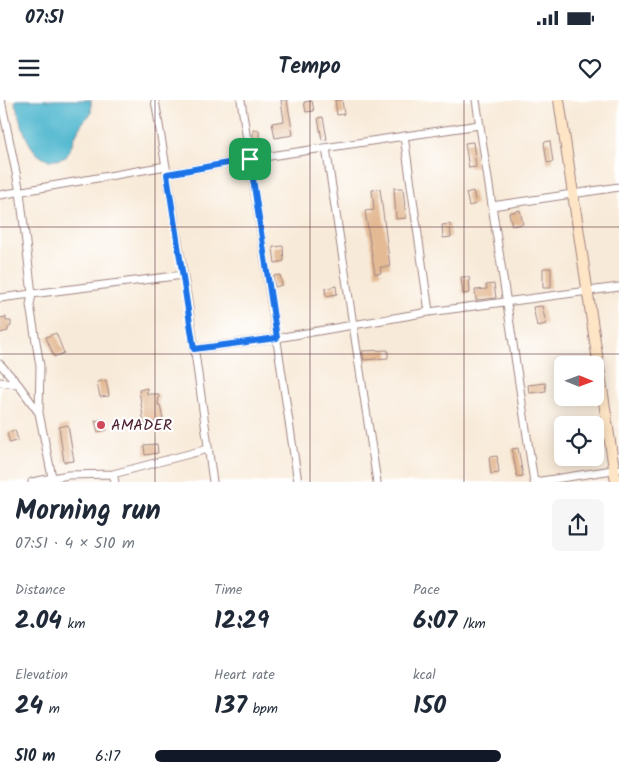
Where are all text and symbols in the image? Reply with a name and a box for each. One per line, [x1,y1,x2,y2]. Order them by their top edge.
text: 07:51 [25,3,64,33]
text: Tempo [278,50,341,85]
icon: menu [15,54,43,82]
icon: heart [576,54,604,82]
pin [229,138,271,180]
icon: arrive [236,145,264,173]
north arrow [554,356,604,406]
map controls [554,356,604,466]
place label: AMADER [111,413,172,438]
button: locate [554,416,604,466]
marker: AMADER [95,419,107,431]
text: Morning run [15,489,161,534]
button: share [552,499,604,551]
text: 07:51 · 4 × 510 m [15,531,135,556]
text: Distance [15,579,65,601]
text: Time [214,579,242,601]
text: Pace [413,579,440,601]
text: 2.04 [15,601,62,641]
text: 12:29 [214,601,270,641]
text: 6:07 [413,601,457,641]
text: km [62,613,85,635]
text: /km [457,613,486,635]
text: Elevation [15,664,68,686]
text: Heart rate [214,664,275,686]
text: kcal [413,664,436,686]
text: 24 [15,686,43,726]
text: 137 [214,686,247,726]
text: 150 [413,686,446,726]
text: m [43,698,60,720]
text: bpm [247,698,278,720]
text: 510 m [15,744,55,769]
text: 6:17 [95,744,120,769]

